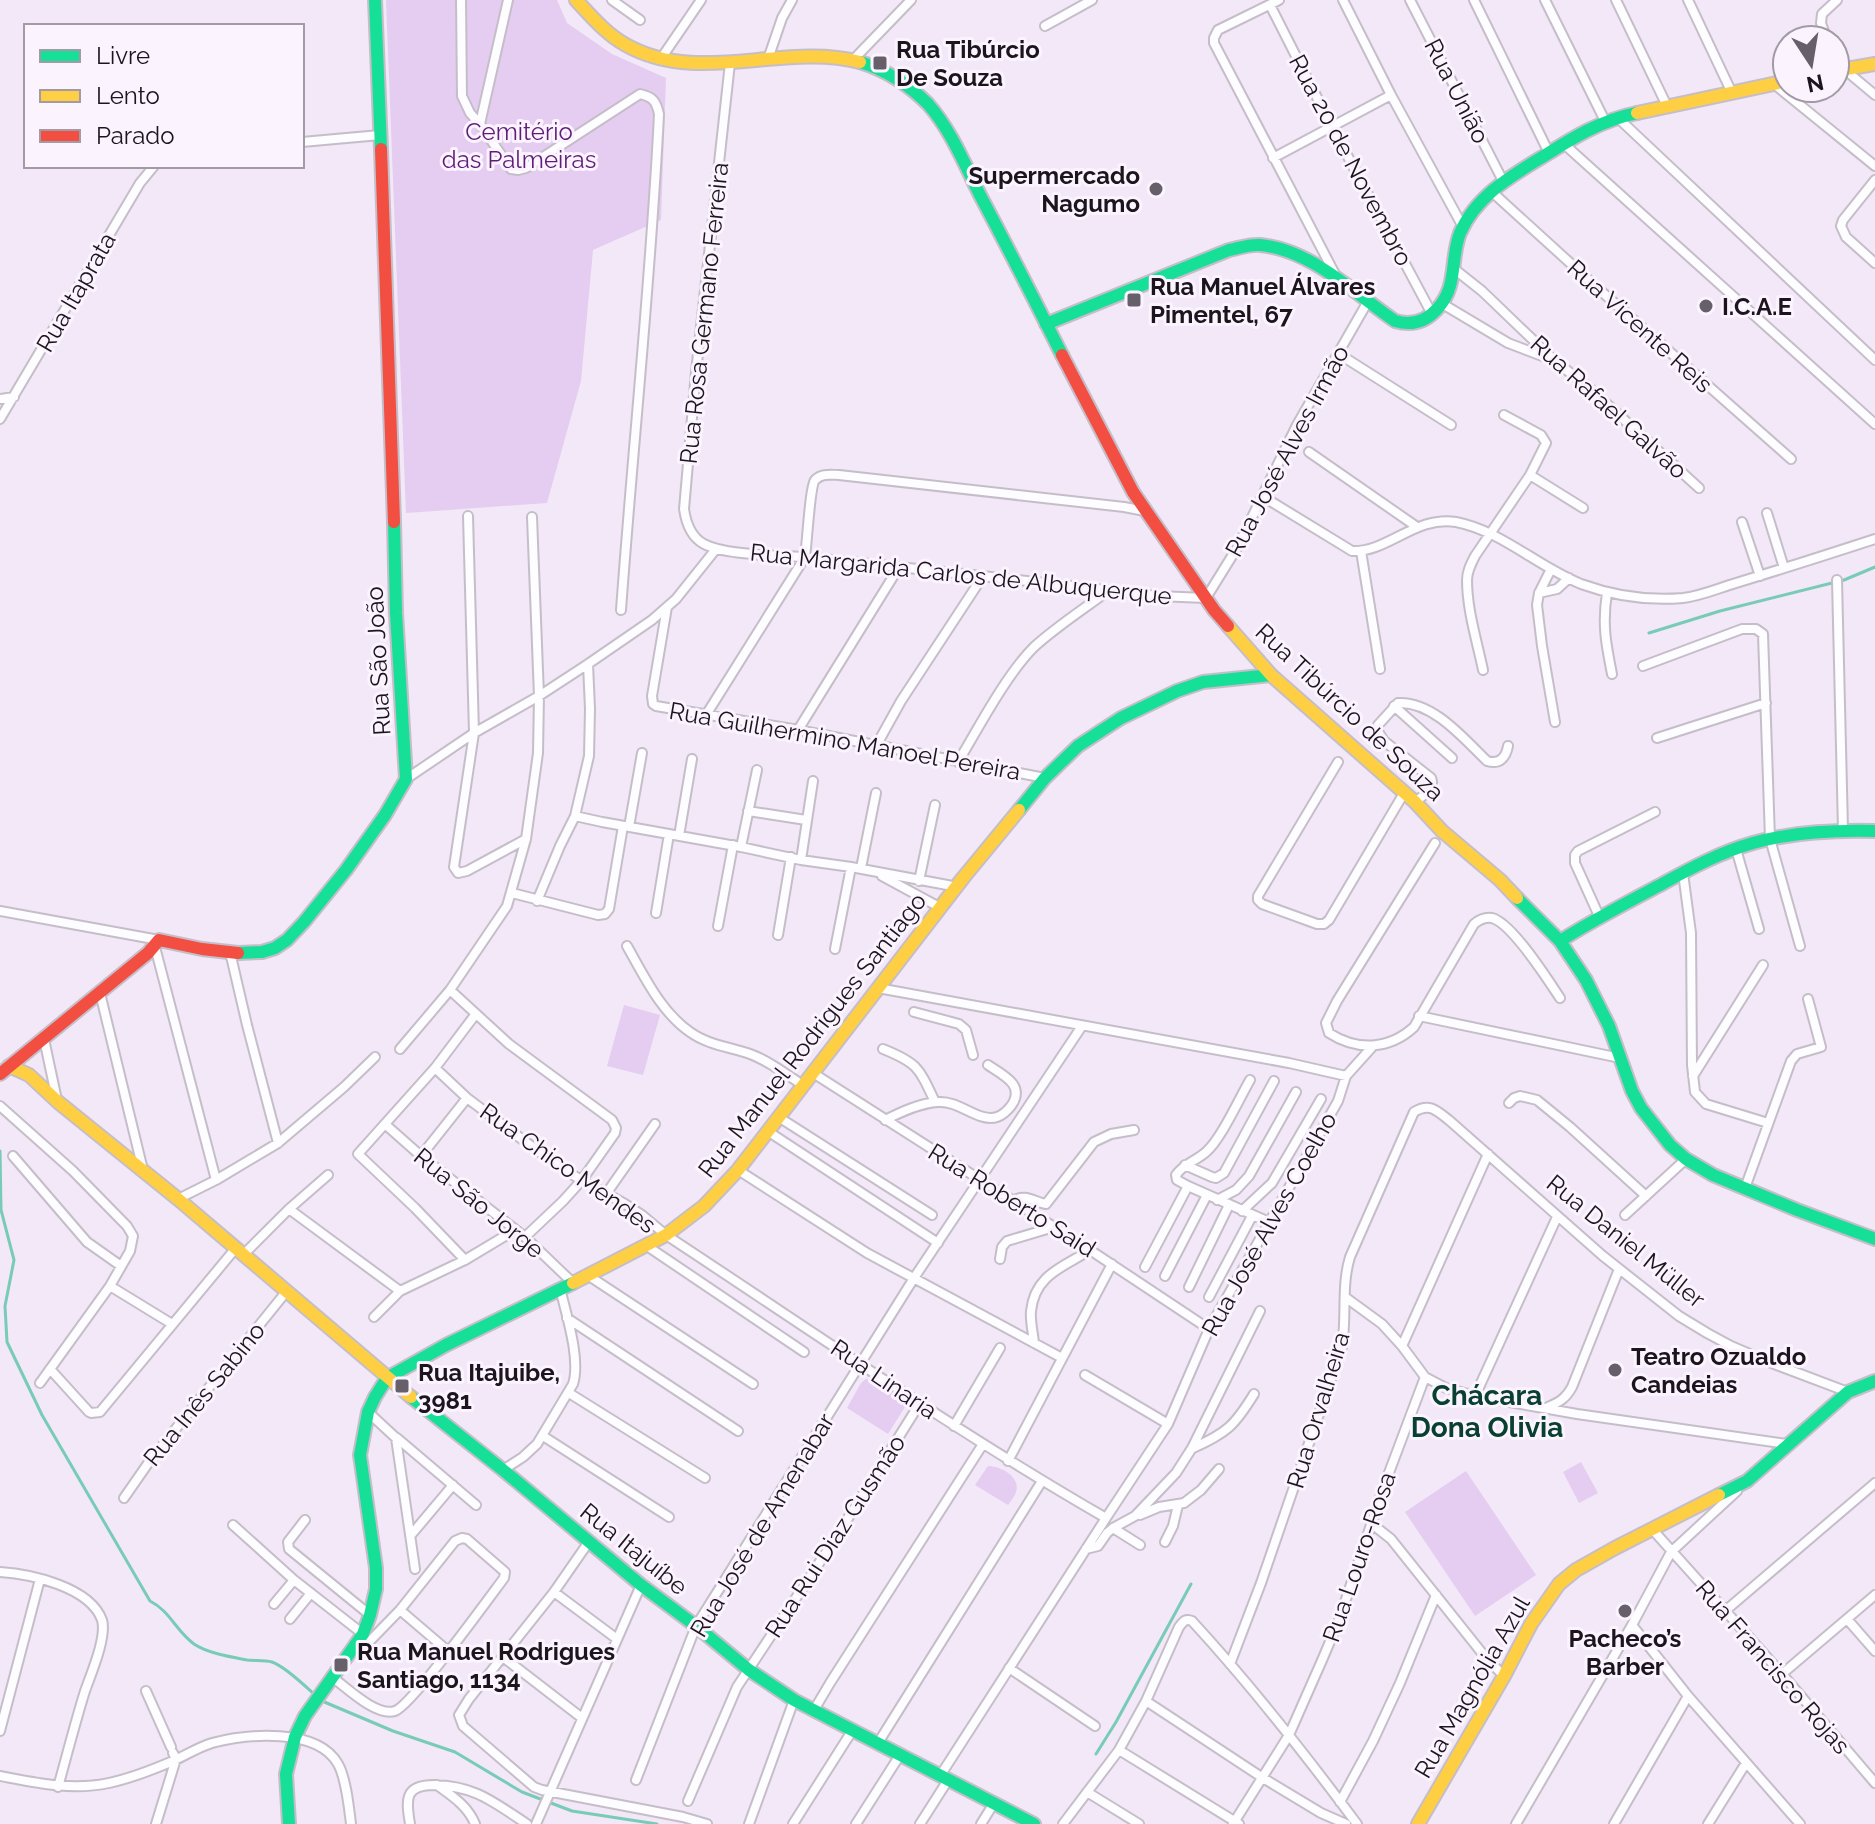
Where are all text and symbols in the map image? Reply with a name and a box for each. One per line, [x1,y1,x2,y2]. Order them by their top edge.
legend [24,24,304,168]
north arrow [1771,24,1851,104]
street label: Rua União [1418,34,1496,148]
place label: Rua Tibúrcio De Souza [896,35,1040,92]
text: Livre [96,41,150,70]
street label: Rua 20 de Novembro [1283,49,1419,271]
marker: Rua Tibúrcio De Souza [871,54,889,72]
text: N [1804,69,1826,98]
text: Lento [96,81,160,110]
park label: Cemitério das Palmeiras [442,117,596,174]
text: Parado [96,121,175,150]
street label: Rua Rosa Germano Ferreira [674,161,734,465]
place label: Supermercado Nagumo [968,161,1140,218]
marker: Supermercado Nagumo [1147,180,1165,198]
street label: Rua Itaprata [30,227,122,357]
street label: Rua Vicente Reis [1562,253,1718,399]
place label: Rua Manuel Álvares Pimentel, 67 [1150,272,1375,329]
marker: Rua Manuel Álvares Pimentel, 67 [1125,291,1143,309]
place label: I.C.A.E [1722,292,1792,321]
marker: I.C.A.E [1697,297,1715,315]
street label: Rua Rafael Galvão [1525,329,1693,485]
street label: Rua José Alves Irmão [1219,340,1355,562]
street label: Rua Margarida Carlos de Albuquerque [749,537,1173,611]
street label: Rua São João [360,586,396,736]
street label: Rua Tibúrcio de Souza [1250,617,1450,807]
street label: Rua Guilhermino Manoel Pereira [667,696,1023,786]
street label: Rua Manuel Rodrigues Santiago [692,887,932,1183]
street label: Rua Chico Mendes [475,1097,661,1239]
street label: Rua José Alves Coelho [1195,1107,1343,1341]
street label: Rua Roberto Said [923,1137,1101,1263]
street label: Rua São Jorge [408,1142,550,1264]
street label: Rua Daniel Müller [1541,1168,1711,1314]
street label: Rua Inês Sabino [137,1316,271,1472]
street label: Rua Orvalheira [1280,1328,1356,1492]
street label: Rua Linaria [825,1333,943,1425]
place label: Teatro Ozualdo Candeias [1631,1342,1806,1399]
place label: Rua Itajuibe, 3981 [418,1358,560,1415]
marker: Teatro Ozualdo Candeias [1606,1361,1624,1379]
marker: Rua Itajuibe, 3981 [393,1377,411,1395]
district label: Chácara Dona Olivia [1411,1379,1563,1444]
street label: Rua José de Amenabar [684,1407,841,1642]
street label: Rua Rui Diaz Gusmão [759,1429,911,1643]
street label: Rua Louro-Rosa [1316,1468,1402,1646]
street label: Rua Itajuíbe [574,1497,694,1601]
street label: Rua Francisco Rojas [1690,1574,1856,1760]
street label: Rua Magnólia Azul [1408,1591,1536,1783]
marker: Pacheco’s Barber [1616,1602,1634,1620]
place label: Pacheco’s Barber [1569,1624,1682,1681]
place label: Rua Manuel Rodrigues Santiago, 1134 [357,1637,615,1694]
marker: Rua Manuel Rodrigues Santiago, 1134 [332,1656,350,1674]

